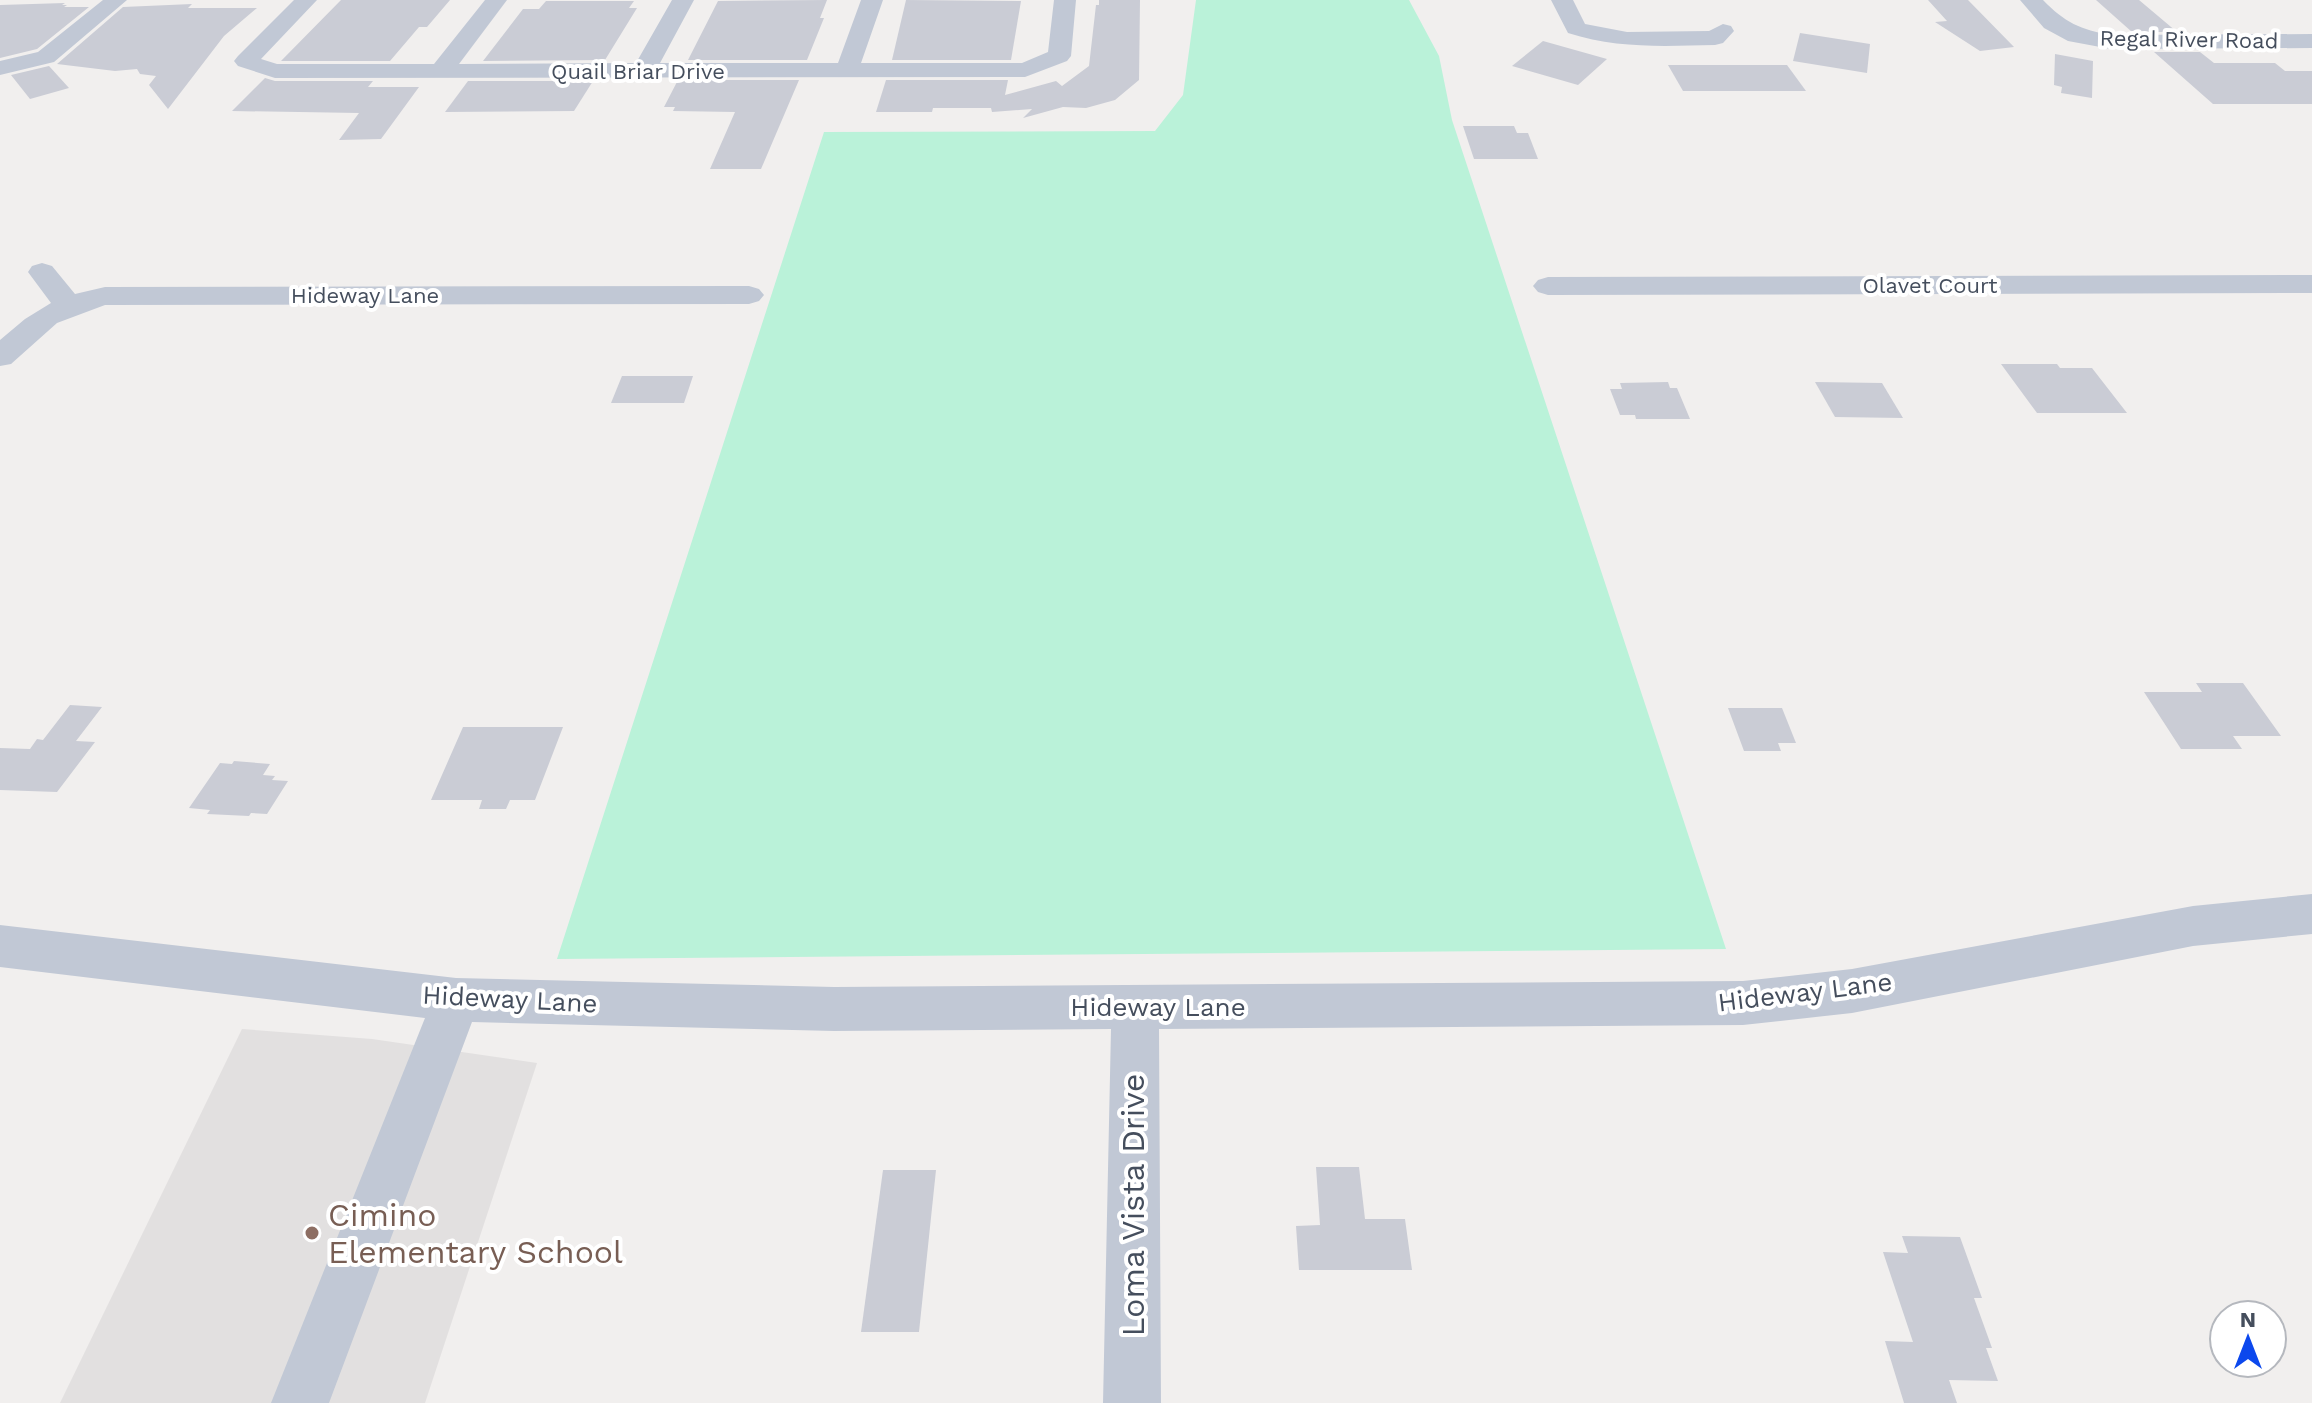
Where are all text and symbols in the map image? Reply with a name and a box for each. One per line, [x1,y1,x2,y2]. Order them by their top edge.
street label: Regal River Road [2099,25,2279,54]
street label: Quail Briar Drive [551,59,725,84]
street label: Olavet Court [1862,273,1998,298]
street label: Hideway Lane [291,283,439,308]
street label: Hideway Lane [1716,966,1894,1018]
street label: Hideway Lane [422,979,598,1019]
street label: Hideway Lane [1070,992,1246,1022]
street label: Loma Vista Drive [1114,1074,1152,1336]
place label: Cimino Elementary School [328,1196,623,1271]
marker: Cimino Elementary School [303,1224,321,1242]
north arrow [2208,1299,2288,1379]
text: N [2240,1307,2256,1332]

